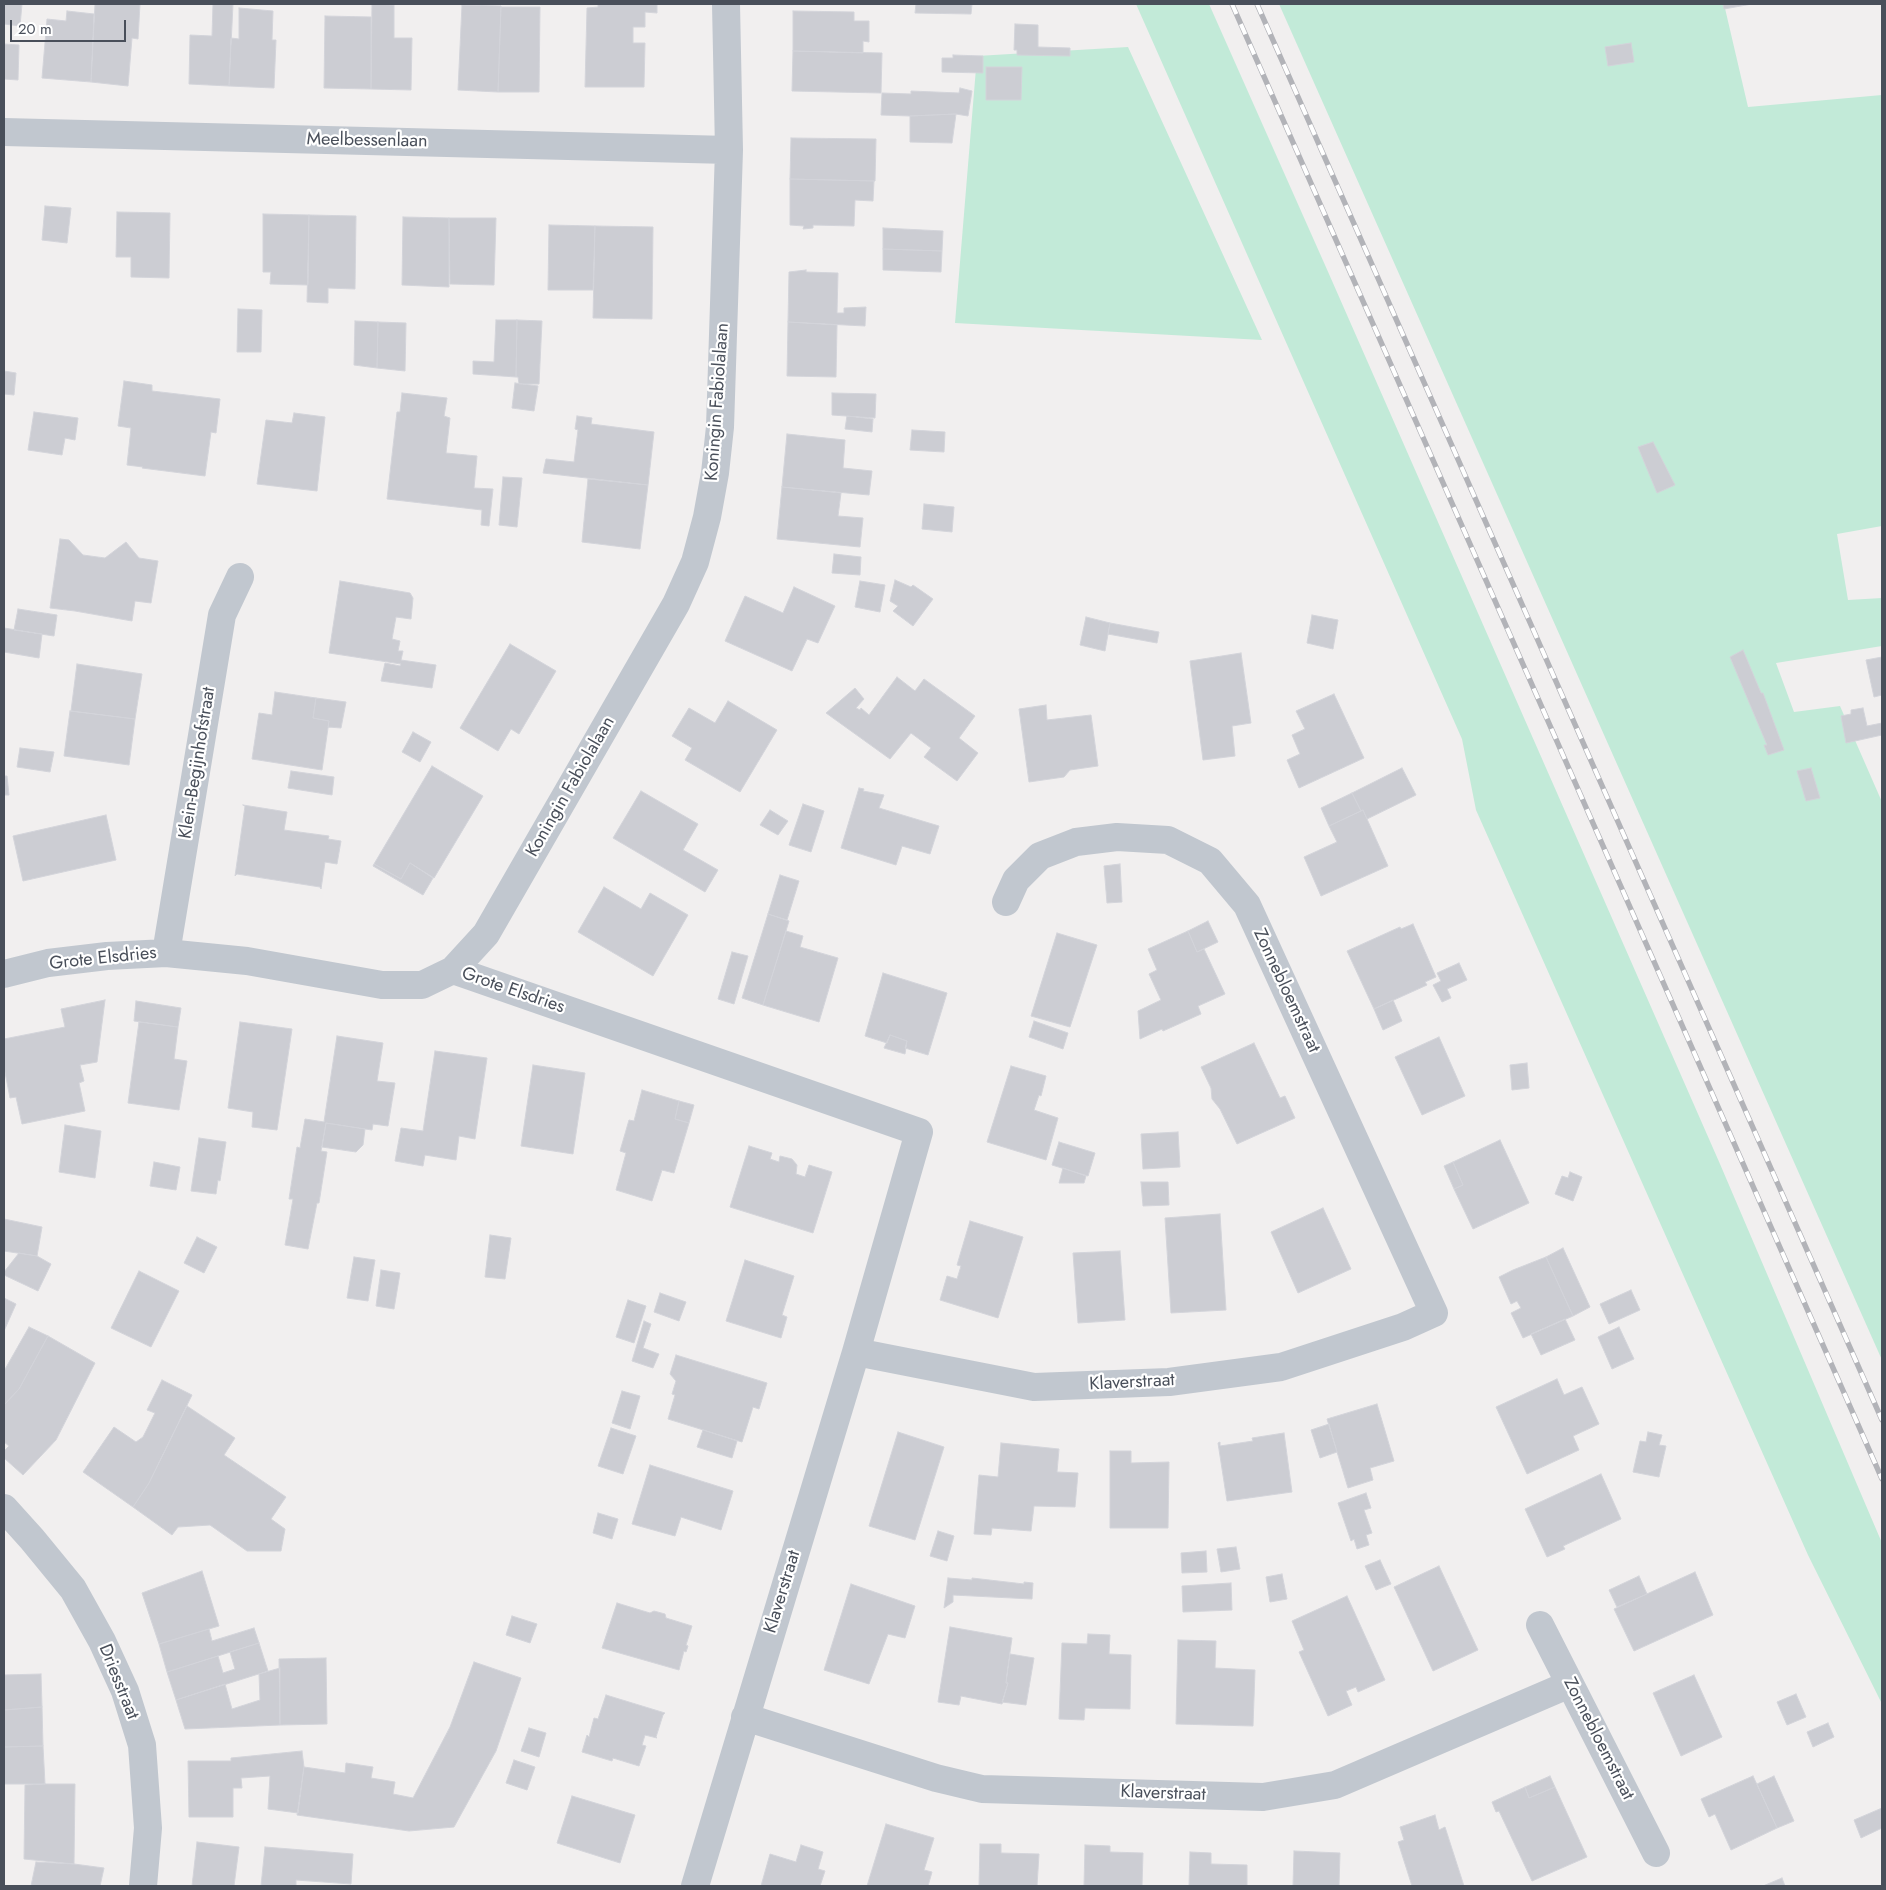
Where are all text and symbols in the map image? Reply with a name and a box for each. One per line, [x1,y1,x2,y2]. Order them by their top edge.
scale bar [12,10,129,42]
text: 20 m [18,18,52,40]
street label: Meelbessenlaan [306,129,428,153]
street label: Koningin Fabiolalaan [702,322,734,482]
street label: Klein-Begijnhofstraat [175,686,221,840]
street label: Koningin Fabiolalaan [522,713,620,861]
street label: Zonnebloemstraat [1248,926,1324,1056]
street label: Grote Elsdries [48,943,158,975]
street label: Grote Elsdries [459,963,567,1019]
street label: Klaverstraat [1089,1370,1175,1396]
street label: Klaverstraat [760,1548,806,1636]
street label: Driesstraat [93,1641,143,1723]
street label: Zonnebloemstraat [1558,1674,1638,1804]
street label: Klaverstraat [1120,1782,1206,1806]

